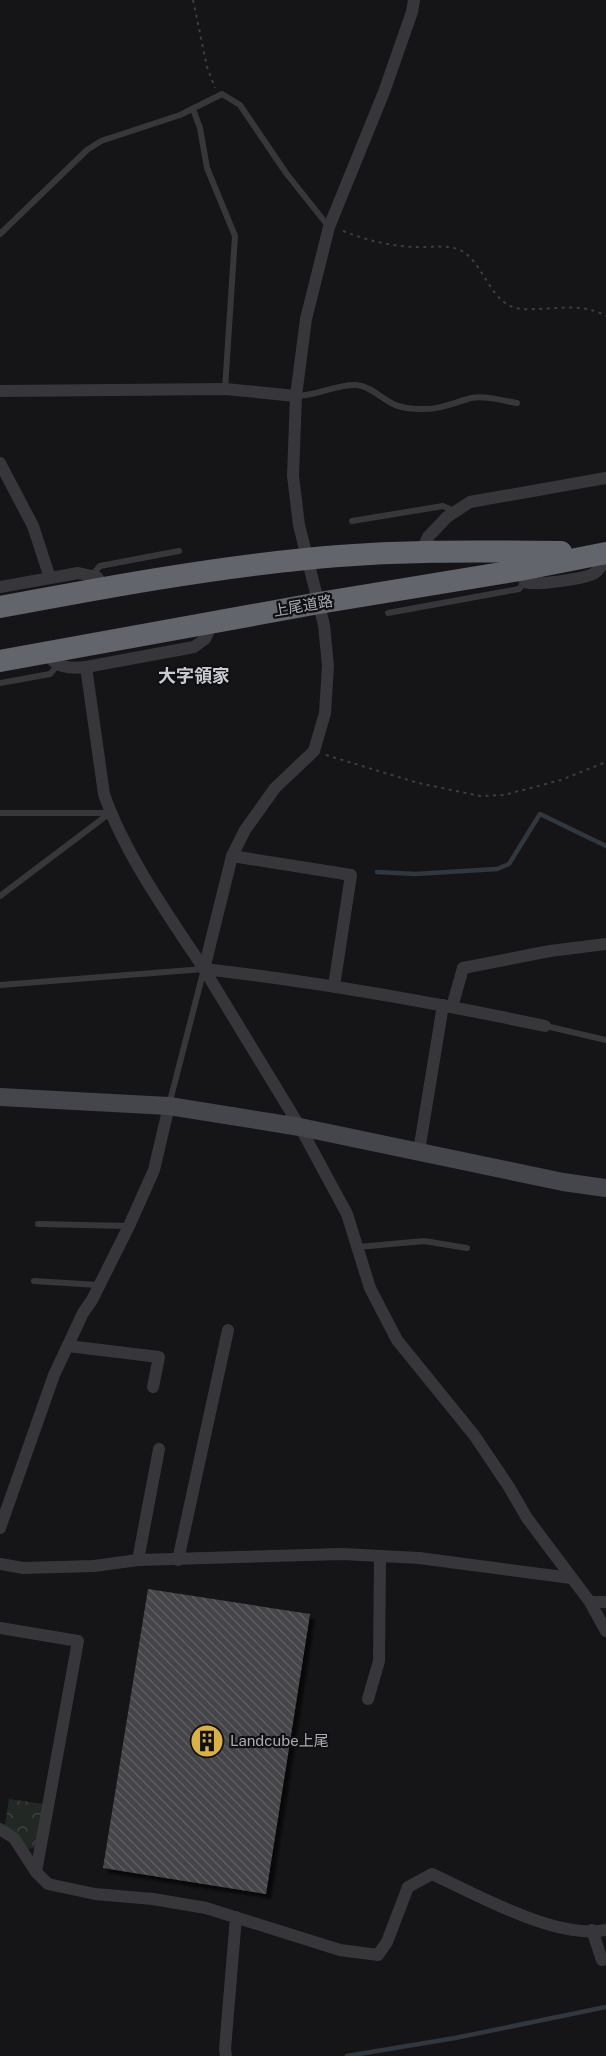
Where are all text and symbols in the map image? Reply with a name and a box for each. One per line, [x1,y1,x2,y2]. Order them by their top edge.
street label: 上尾道路 [272,592,334,619]
district label: 大字領家 [158,665,230,686]
building icon: Landcube上尾 [189,1723,225,1759]
place label: Landcube上尾 [230,1732,329,1749]

